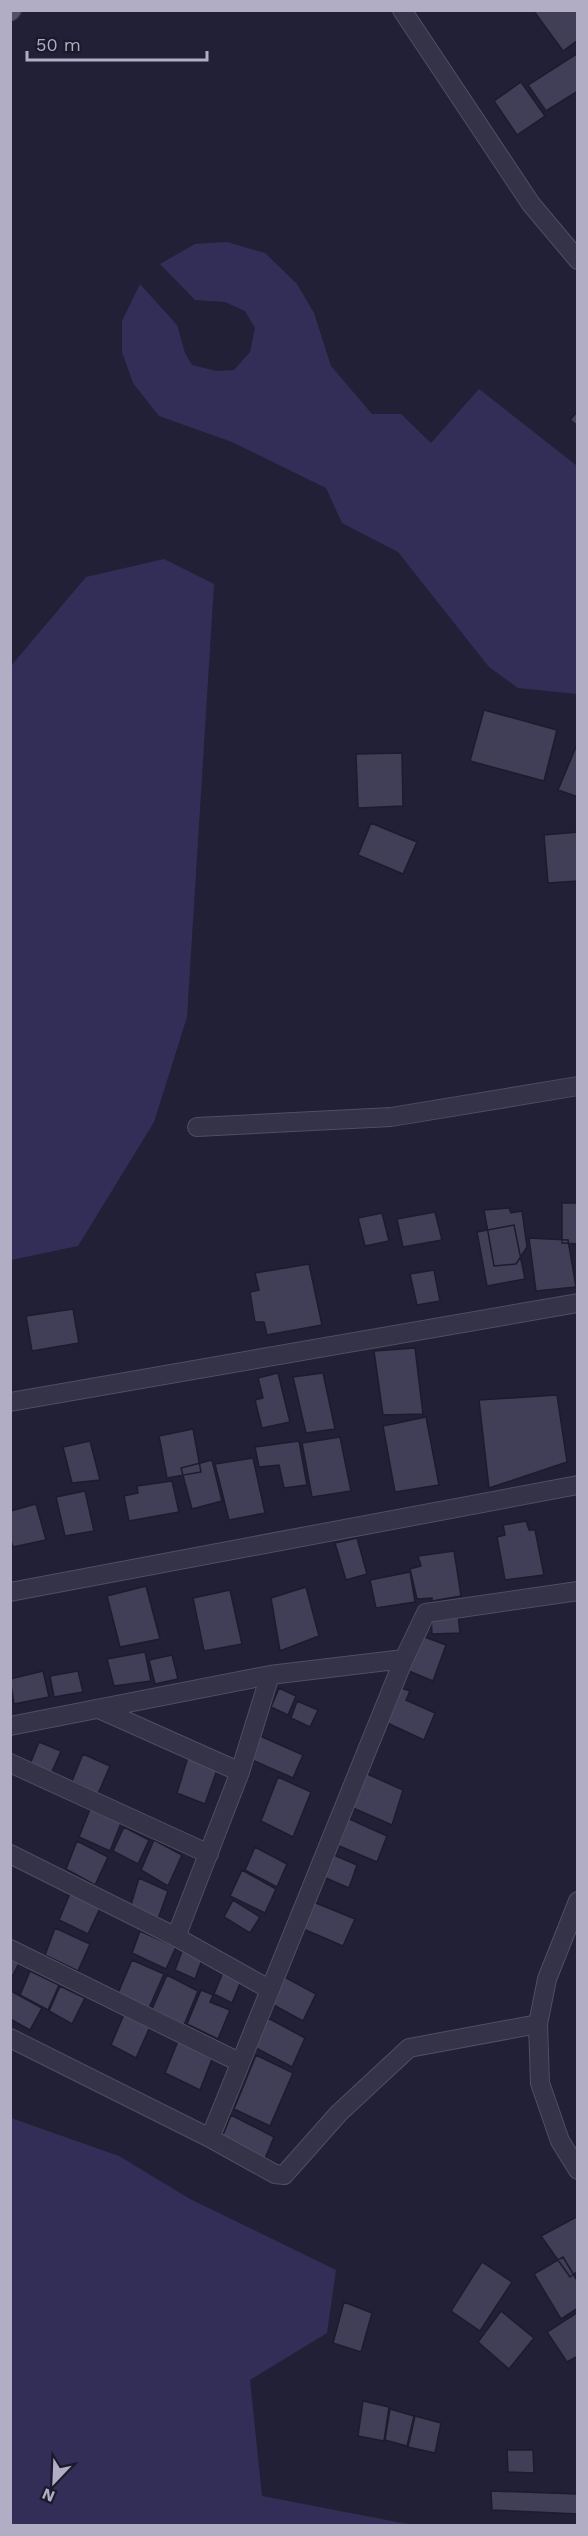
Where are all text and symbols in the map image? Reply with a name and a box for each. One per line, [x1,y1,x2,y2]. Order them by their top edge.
scale bar [27,24,207,62]
text: 50 m [36,34,81,55]
north arrow [24,2452,84,2512]
text: N [39,2484,58,2506]

